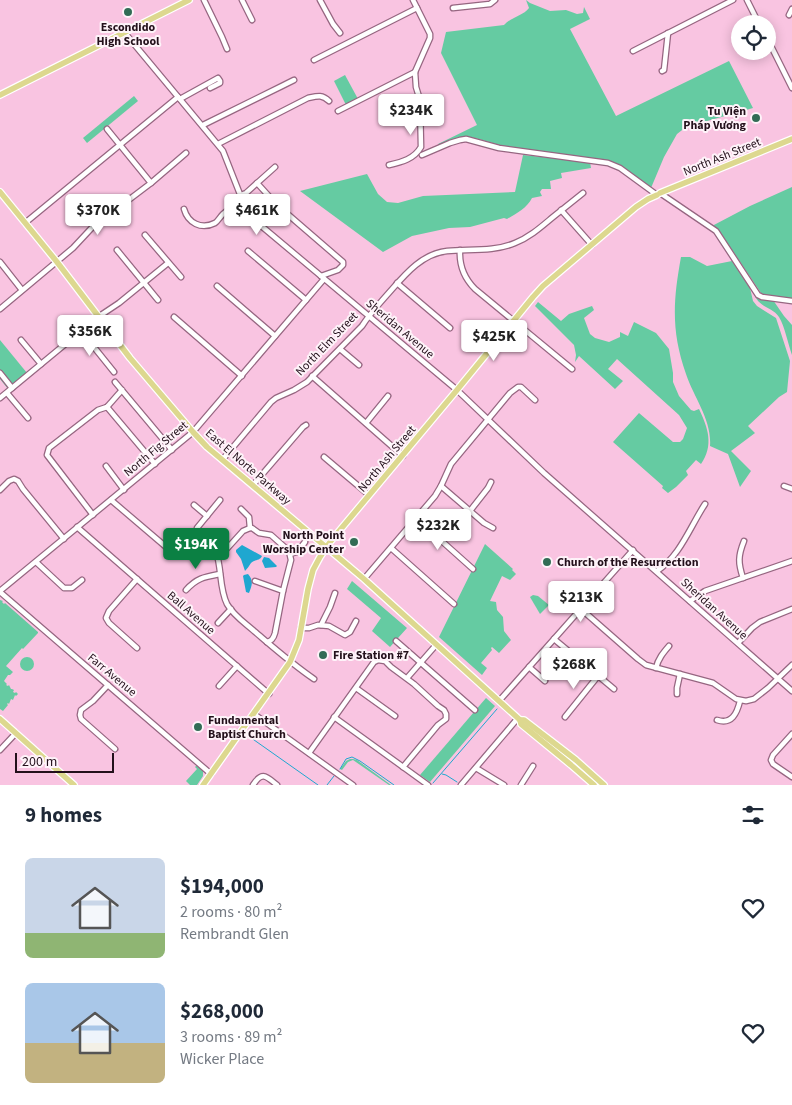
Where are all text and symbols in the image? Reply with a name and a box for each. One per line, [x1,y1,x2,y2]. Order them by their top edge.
marker: Escondido High School [122,6,134,18]
map controls [731,15,776,60]
button: locate [731,15,776,60]
place label: Escondido High School [97,19,160,50]
pin: $234K [376,94,446,136]
text: $234K [389,99,433,121]
place label: Tu Viện Pháp Vương [683,103,747,134]
marker: Tu Viện Pháp Vương [750,112,762,124]
street label: North Ash Street [681,134,763,180]
pin: $370K [63,194,133,236]
pin: $461K [222,194,292,236]
text: $370K [76,199,120,221]
text: $461K [235,199,279,221]
street label: Sheridan Avenue [362,295,438,363]
street label: North Elm Street [292,308,362,380]
pin: $356K [55,314,125,357]
text: $356K [68,320,112,342]
pin: $425K [459,320,529,362]
text: $425K [472,325,516,347]
street label: North Fig Street [120,417,192,481]
street label: North Ash Street [354,422,420,496]
street label: East El Norte Parkway [201,425,295,509]
pin: $232K [403,508,473,551]
text: $232K [416,514,460,536]
place label: North Point Worship Center [263,527,344,558]
pin: $194K [161,528,231,570]
text: $194K [174,533,218,555]
marker: North Point Worship Center [348,536,360,548]
place label: Church of the Resurrection [557,554,699,571]
marker: Church of the Resurrection [541,556,553,568]
street label: Sheridan Avenue [677,574,751,644]
pin: $213K [546,580,616,623]
text: $213K [559,586,603,608]
street label: Ball Avenue [163,587,219,639]
place label: Fire Station #7 [333,647,409,664]
pin: $268K [539,648,609,690]
street label: Farr Avenue [84,649,140,701]
marker: Fire Station #7 [317,649,329,661]
text: $268K [552,653,596,675]
place label: Fundamental Baptist Church [208,712,286,743]
marker: Fundamental Baptist Church [192,721,204,733]
scale bar [15,750,114,773]
text: 200 m [22,752,57,772]
text: 9 homes [25,800,102,830]
icon: filters [739,801,767,829]
text: $194,000 [180,871,264,901]
icon: home [65,878,125,938]
icon: heart [739,894,767,922]
text: 2 rooms · 80 m² [180,901,282,923]
text: Rembrandt Glen [180,923,289,945]
text: $268,000 [180,996,264,1026]
icon: home [65,1003,125,1063]
icon: heart [739,1019,767,1047]
text: 3 rooms · 89 m² [180,1026,282,1048]
text: Wicker Place [180,1048,264,1070]

